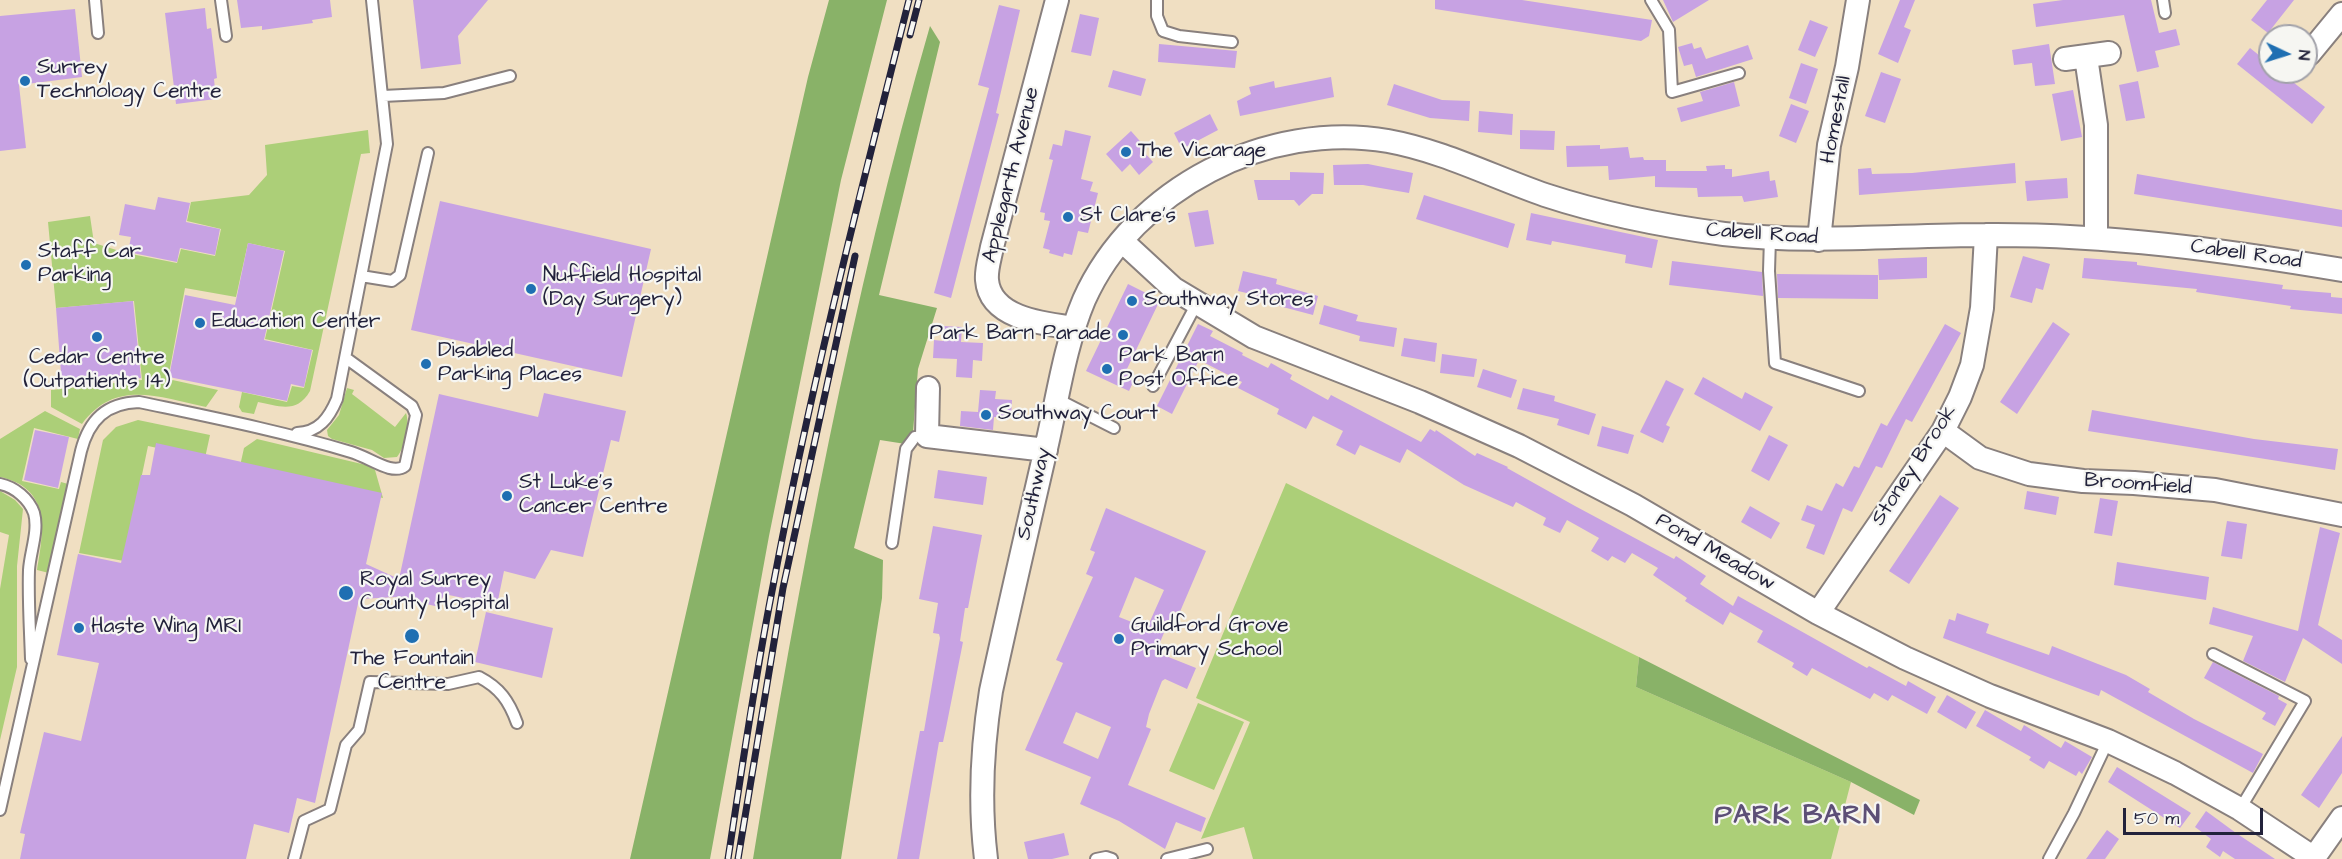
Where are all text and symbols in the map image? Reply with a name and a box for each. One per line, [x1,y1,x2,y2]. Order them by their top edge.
north arrow [2258,24,2318,84]
text: N [2293,49,2315,61]
place label: Surrey Technology Centre [37,56,221,106]
marker: Surrey Technology Centre [18,74,32,88]
street label: Homestall [1816,74,1858,166]
street label: Applegarth Avenue [978,85,1046,265]
place label: The Vicarage [1138,139,1266,165]
marker: The Vicarage [1119,145,1133,159]
place label: St Clare's [1080,204,1176,230]
marker: St Clare's [1061,210,1075,224]
street label: Cabell Road [1705,219,1819,251]
street label: Cabell Road [2189,235,2303,275]
place label: Staff Car Parking [38,240,141,290]
marker: Staff Car Parking [19,258,33,272]
place label: Nuffield Hospital (Day Surgery) [543,264,701,314]
marker: Nuffield Hospital (Day Surgery) [524,282,538,296]
place label: Southway Stores [1144,288,1314,314]
marker: Southway Stores [1125,294,1139,308]
place label: Education Center [212,310,380,336]
marker: Education Center [193,316,207,330]
place label: Park Barn Parade [929,322,1111,348]
marker: Park Barn Parade [1116,328,1130,342]
marker: Cedar Centre (Outpatients 14) [90,330,104,344]
place label: Disabled Parking Places [438,339,582,389]
place label: Park Barn Post Office [1119,344,1238,394]
place label: Cedar Centre (Outpatients 14) [23,346,171,396]
marker: Disabled Parking Places [419,357,433,371]
marker: Park Barn Post Office [1100,362,1114,376]
street label: Stoney Brook [1867,401,1963,531]
place label: Southway Court [998,402,1158,428]
marker: Southway Court [979,408,993,422]
street label: Southway [1012,445,1058,543]
street label: Broomfield [2083,469,2193,501]
place label: St Luke's Cancer Centre [519,471,668,521]
marker: St Luke's Cancer Centre [500,489,514,503]
street label: Pond Meadow [1651,509,1779,597]
place label: Royal Surrey County Hospital [360,568,509,618]
marker: Royal Surrey County Hospital [337,584,355,602]
place label: Guildford Grove Primary School [1131,614,1289,664]
place label: Haste Wing MRI [91,615,241,641]
marker: Haste Wing MRI [72,621,86,635]
marker: The Fountain Centre [403,627,421,645]
marker: Guildford Grove Primary School [1112,632,1126,646]
place label: The Fountain Centre [350,647,474,697]
scale bar [2126,796,2266,834]
district label: PARK BARN [1714,801,1882,833]
text: 50 m [2134,806,2179,831]

